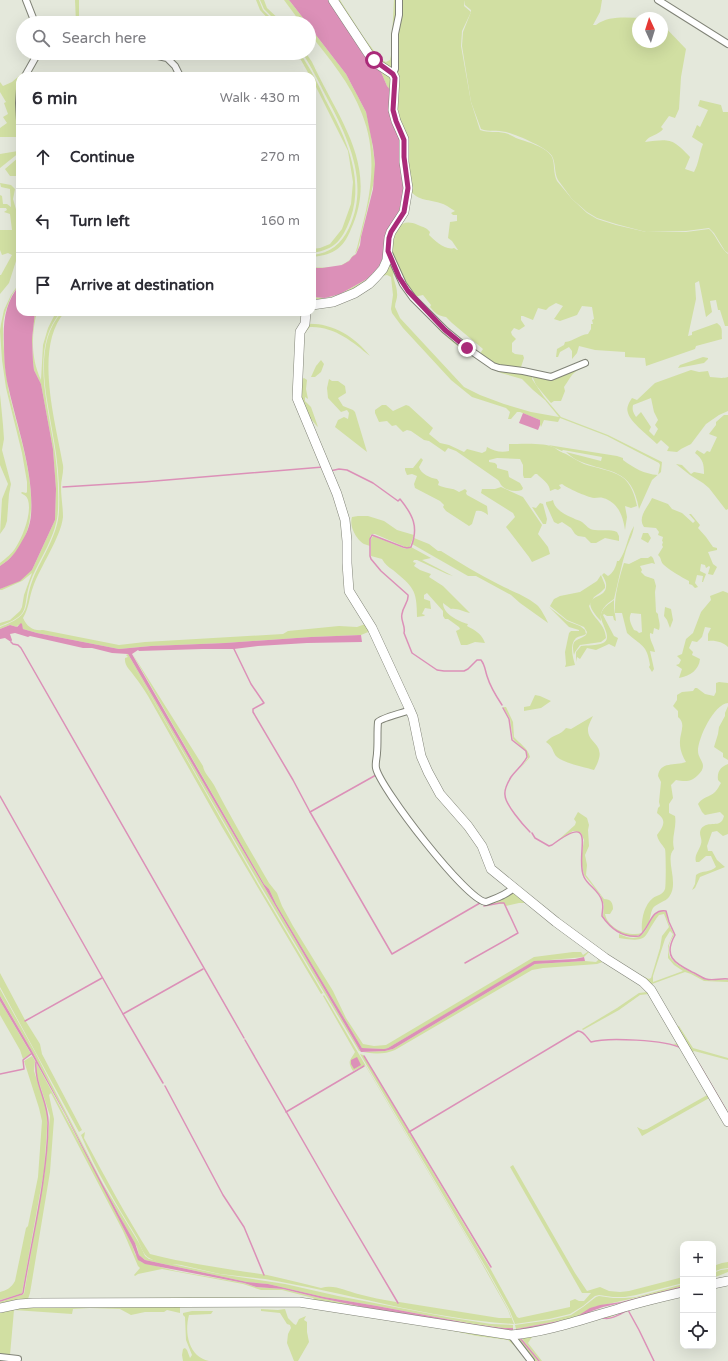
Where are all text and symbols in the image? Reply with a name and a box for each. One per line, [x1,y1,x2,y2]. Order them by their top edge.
north arrow [632,12,668,48]
search box [16,16,316,60]
icon: search [30,27,52,49]
text: Search here [62,29,146,47]
route start [365,51,383,69]
text: 6 min [32,88,77,109]
text: Walk · 430 m [220,90,300,106]
icon: ahead [32,146,54,168]
text: Continue [70,148,134,166]
text: 270 m [260,149,300,165]
icon: left [32,210,54,232]
text: Turn left [70,212,130,230]
text: 160 m [260,213,300,229]
icon: arrive [32,274,54,296]
text: Arrive at destination [70,276,214,294]
route end [458,339,476,357]
map controls [680,1241,716,1349]
button: + [680,1241,716,1277]
button: − [680,1277,716,1313]
button: locate [680,1313,716,1349]

